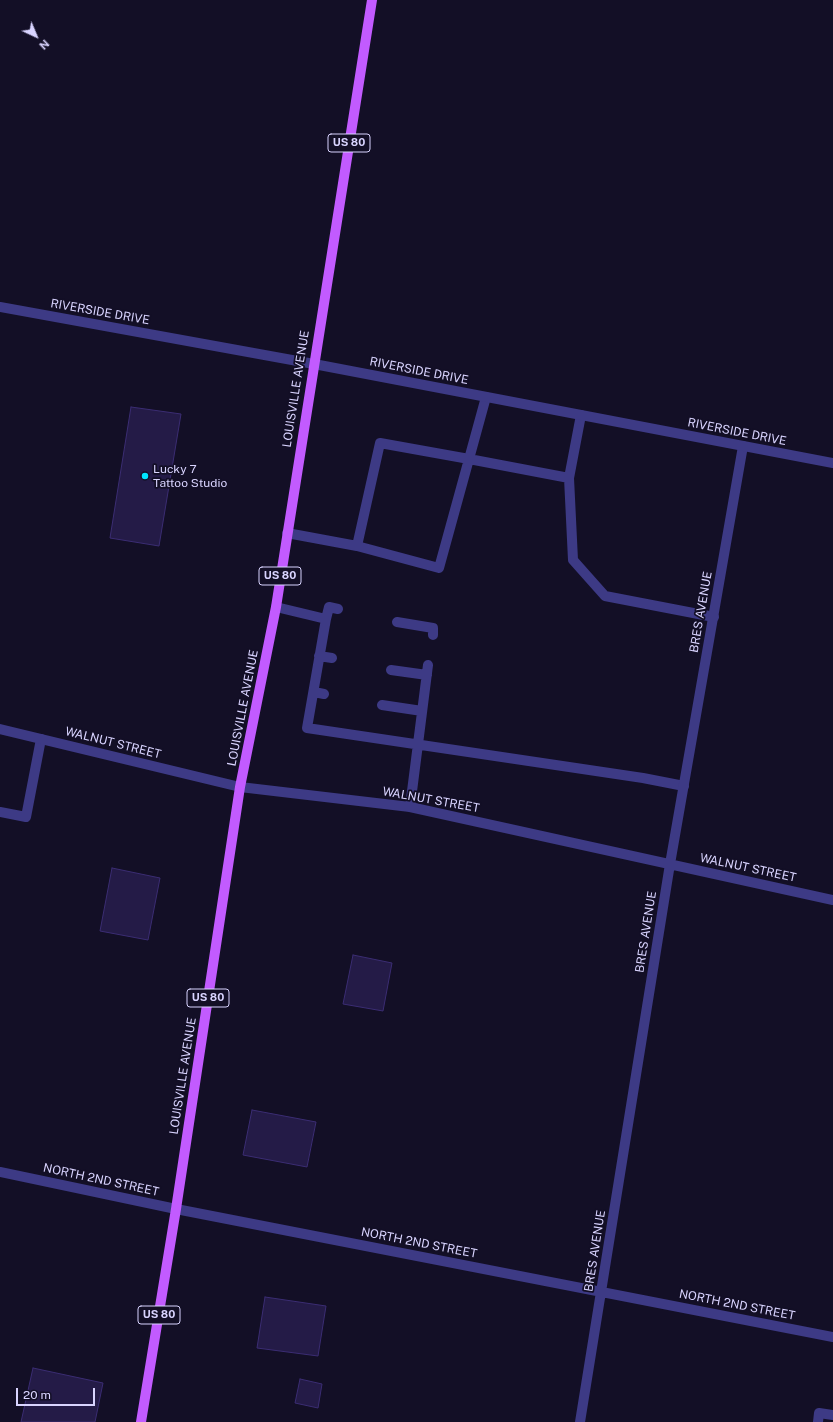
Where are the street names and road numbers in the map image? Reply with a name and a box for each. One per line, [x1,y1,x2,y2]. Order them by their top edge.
road number: US 80 [328,134,370,152]
street label: RIVERSIDE DRIVE [49,296,151,328]
street label: LOUISVILLE AVENUE [280,330,312,448]
street label: RIVERSIDE DRIVE [368,354,470,388]
street label: RIVERSIDE DRIVE [686,415,788,449]
road number: US 80 [259,567,301,585]
street label: BRES AVENUE [687,570,715,654]
street label: LOUISVILLE AVENUE [225,649,261,767]
street label: WALNUT STREET [64,724,162,762]
street label: WALNUT STREET [381,784,481,816]
street label: WALNUT STREET [698,851,798,885]
street label: BRES AVENUE [632,890,660,974]
road number: US 80 [187,989,229,1007]
street label: LOUISVILLE AVENUE [167,1017,199,1135]
street label: NORTH 2ND STREET [42,1161,160,1199]
street label: BRES AVENUE [581,1209,609,1293]
street label: NORTH 2ND STREET [360,1225,478,1261]
street label: NORTH 2ND STREET [678,1287,796,1323]
road number: US 80 [138,1306,180,1324]

